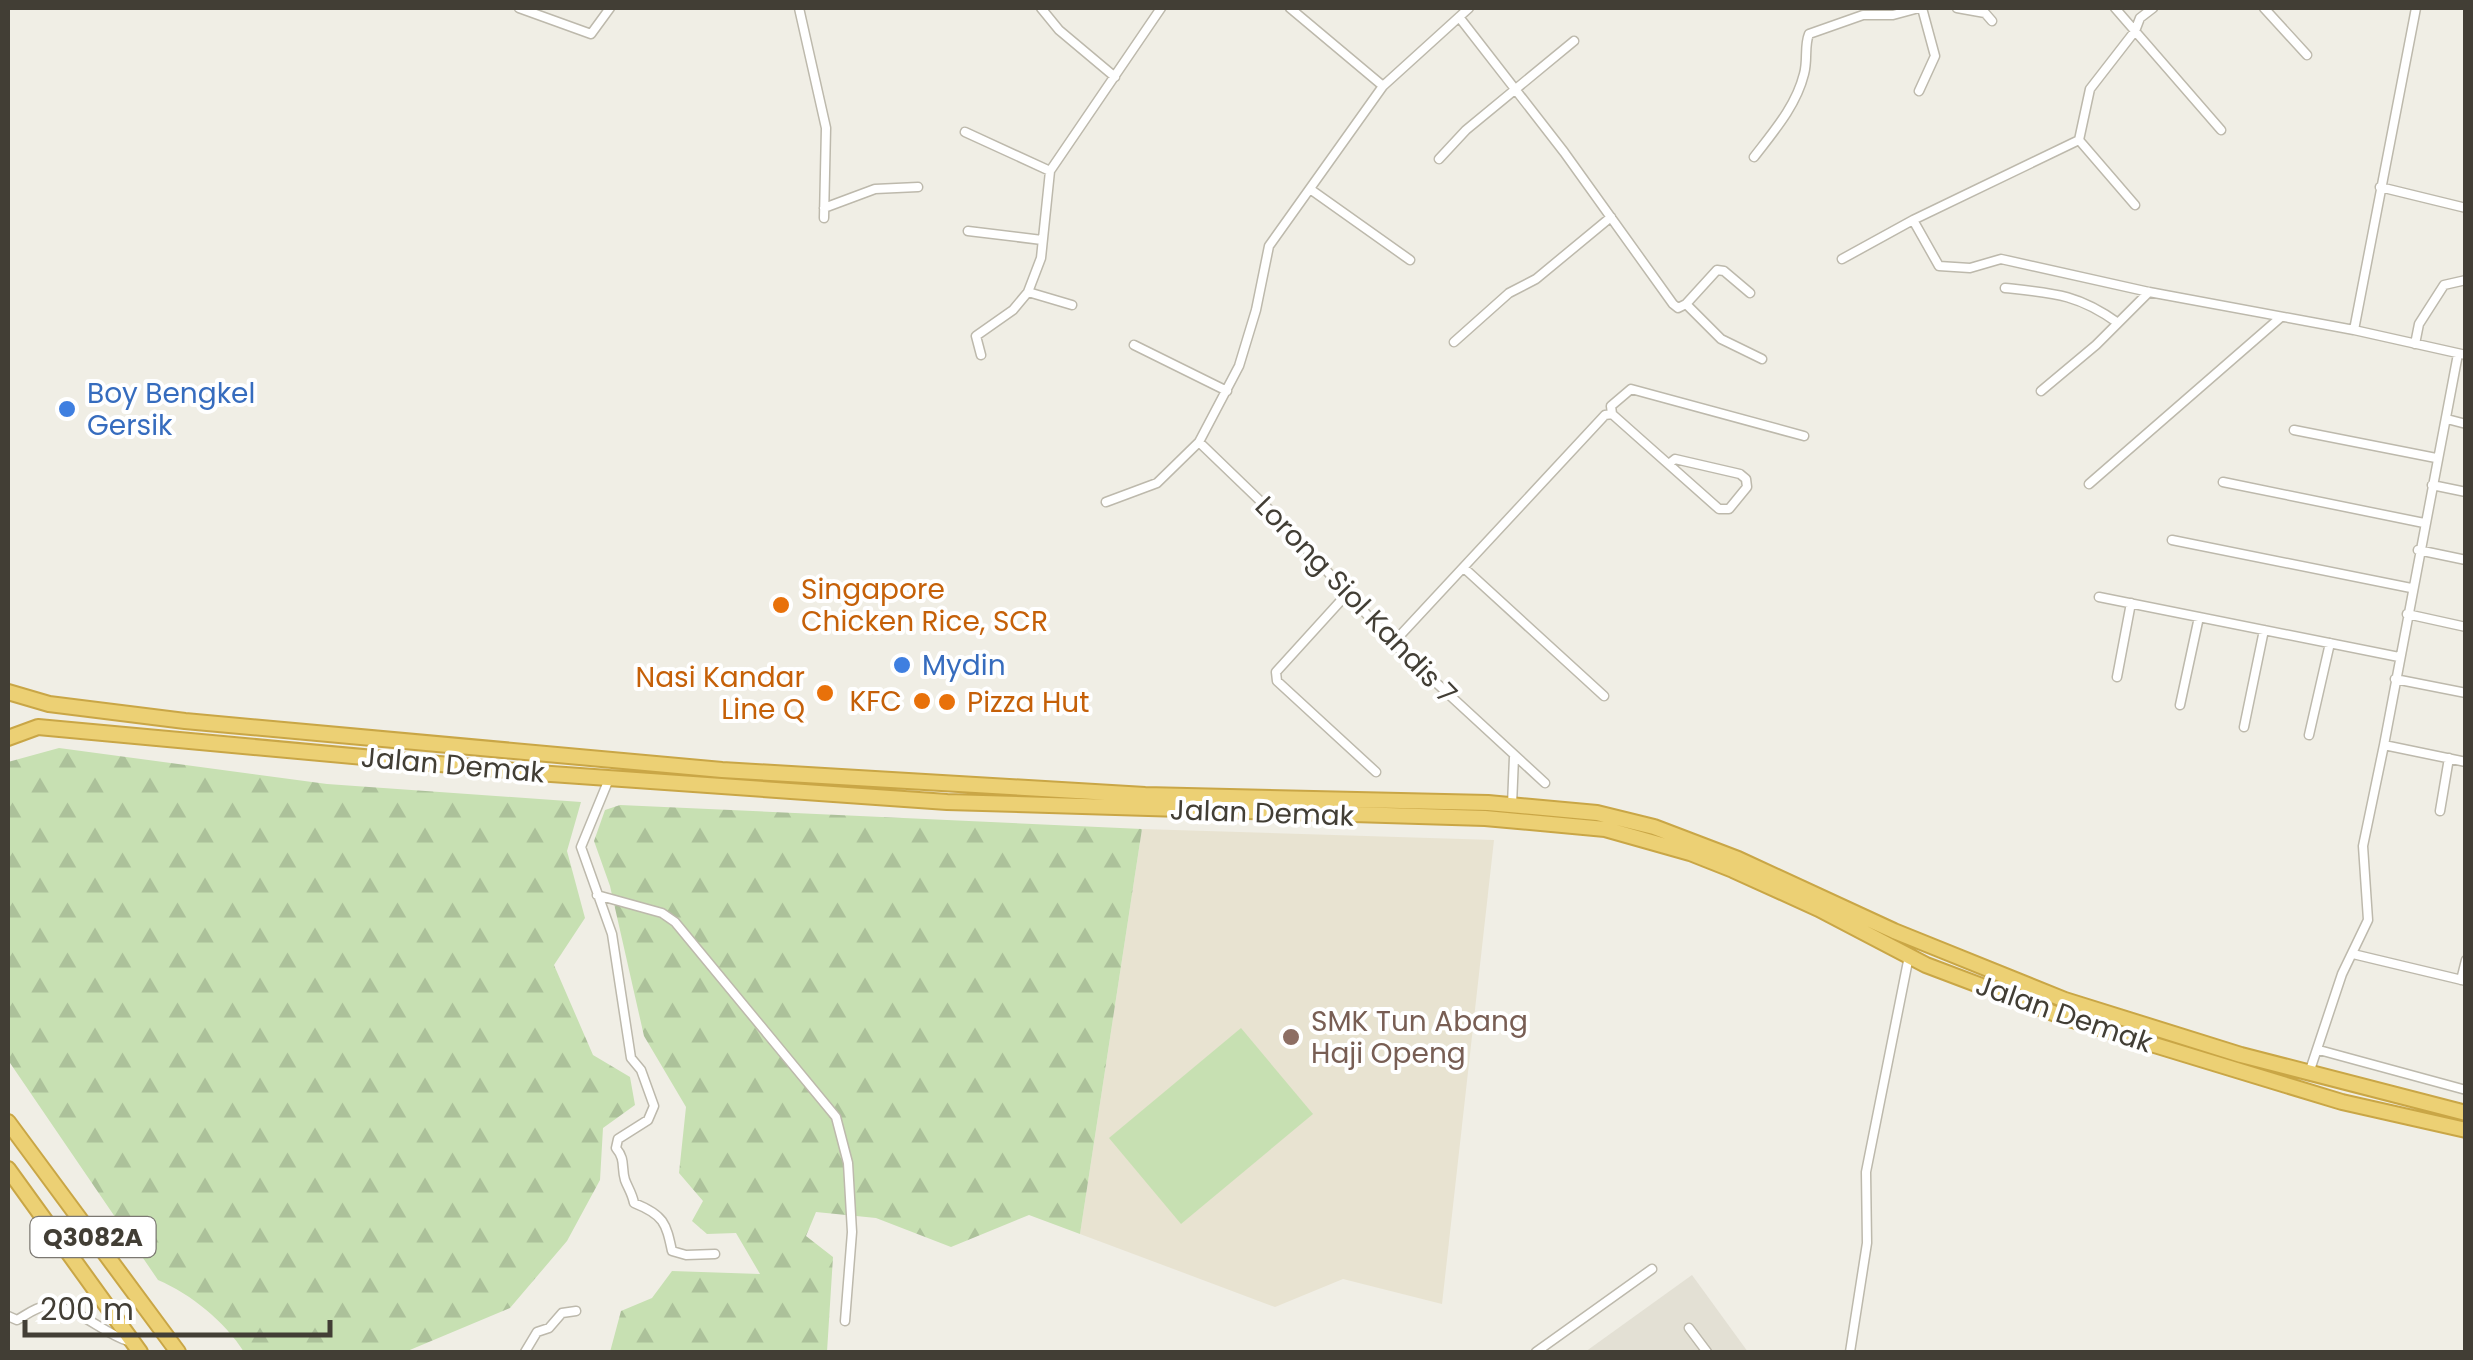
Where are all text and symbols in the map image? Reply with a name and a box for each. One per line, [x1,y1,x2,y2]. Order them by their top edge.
place label: Boy Bengkel Gersik [87,374,255,445]
marker: Boy Bengkel Gersik [56,398,78,420]
street label: Lorong Siol Kandis 7 [1246,487,1466,713]
place label: Singapore Chicken Rice, SCR [801,570,1048,641]
marker: Singapore Chicken Rice, SCR [770,594,792,616]
place label: Mydin [922,646,1006,685]
marker: Mydin [891,654,913,676]
place label: Nasi Kandar Line Q [635,658,805,729]
marker: Nasi Kandar Line Q [814,682,836,704]
place label: KFC [849,682,902,721]
place label: Pizza Hut [967,683,1089,722]
marker: KFC [911,690,933,712]
marker: Pizza Hut [936,691,958,713]
street label: Jalan Demak [359,738,547,793]
street label: Jalan Demak [1169,790,1355,836]
street label: Jalan Demak [1971,966,2158,1063]
place label: SMK Tun Abang Haji Openg [1311,1002,1528,1073]
marker: SMK Tun Abang Haji Openg [1280,1026,1302,1048]
road number: Q3082A [31,1217,156,1257]
scale bar [25,1275,330,1337]
text: 200 m [40,1288,134,1331]

